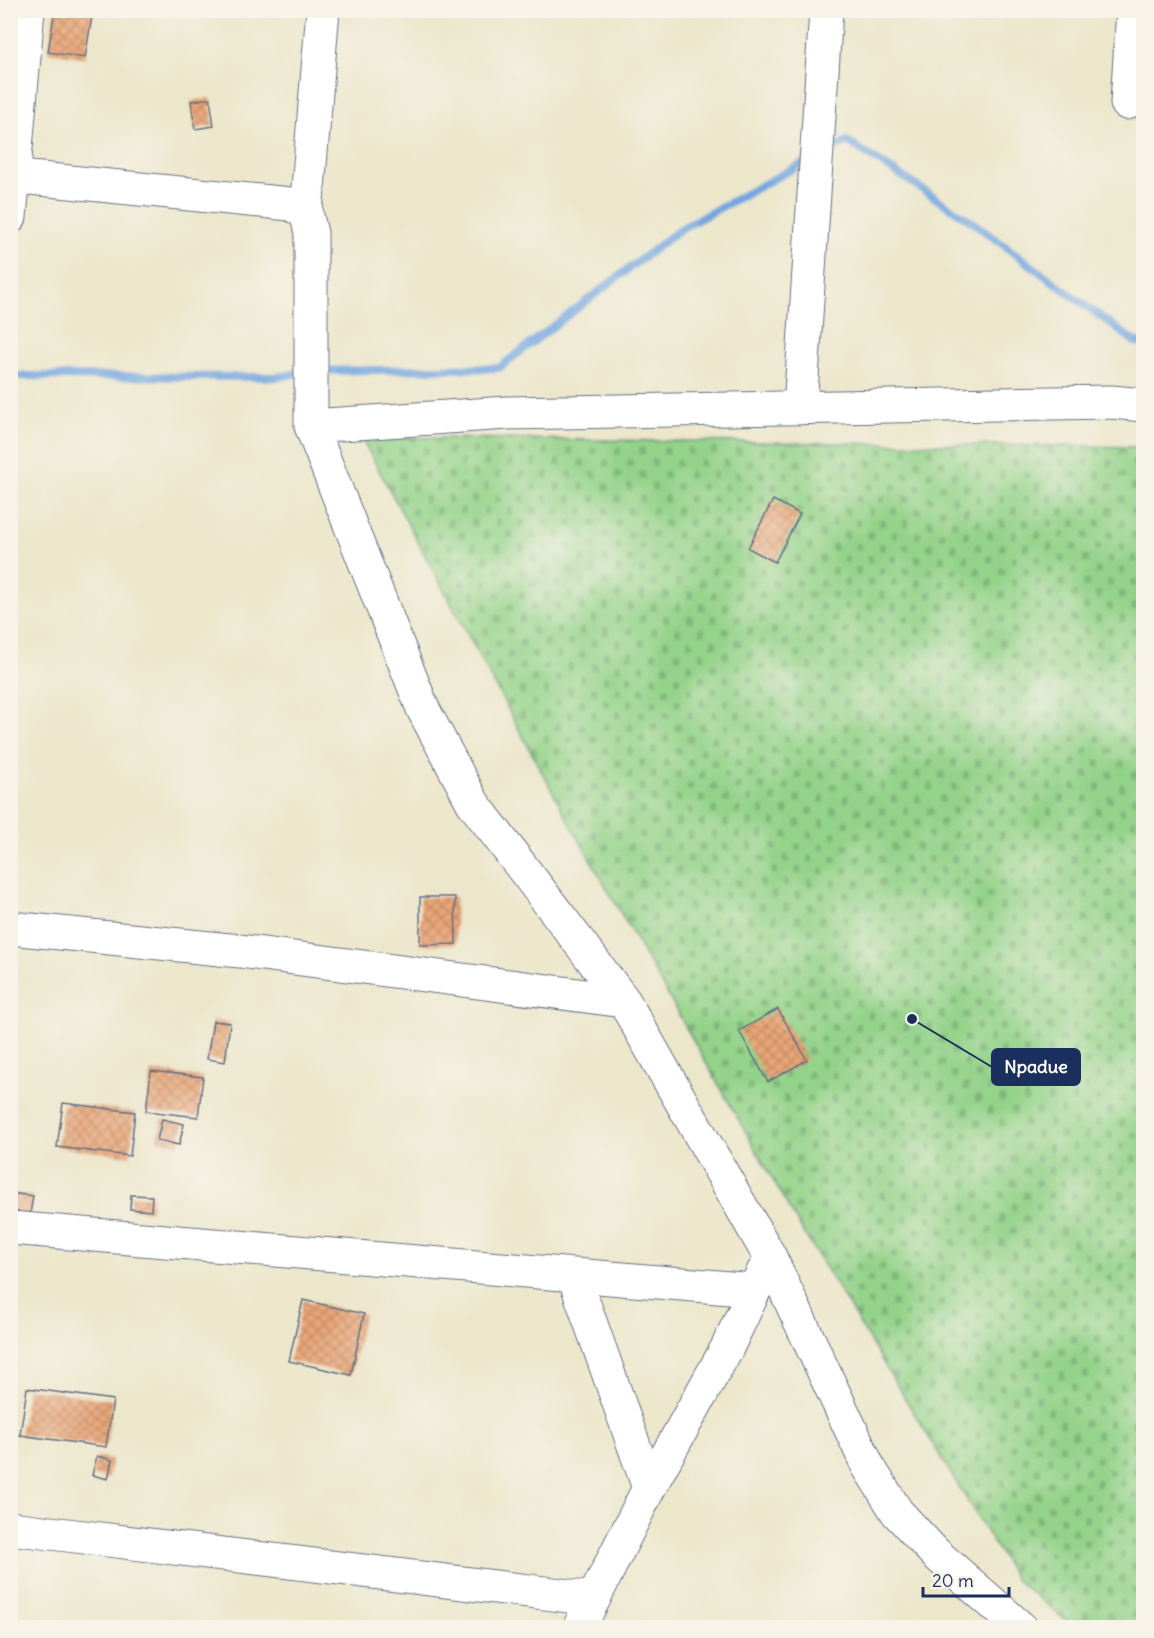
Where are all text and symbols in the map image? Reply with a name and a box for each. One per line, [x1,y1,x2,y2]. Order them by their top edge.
callout: Npadue [992,1049,1080,1085]
text: Npadue [1004,1055,1068,1078]
scale bar [923,1560,1008,1598]
text: 20 m [932,1569,974,1592]

